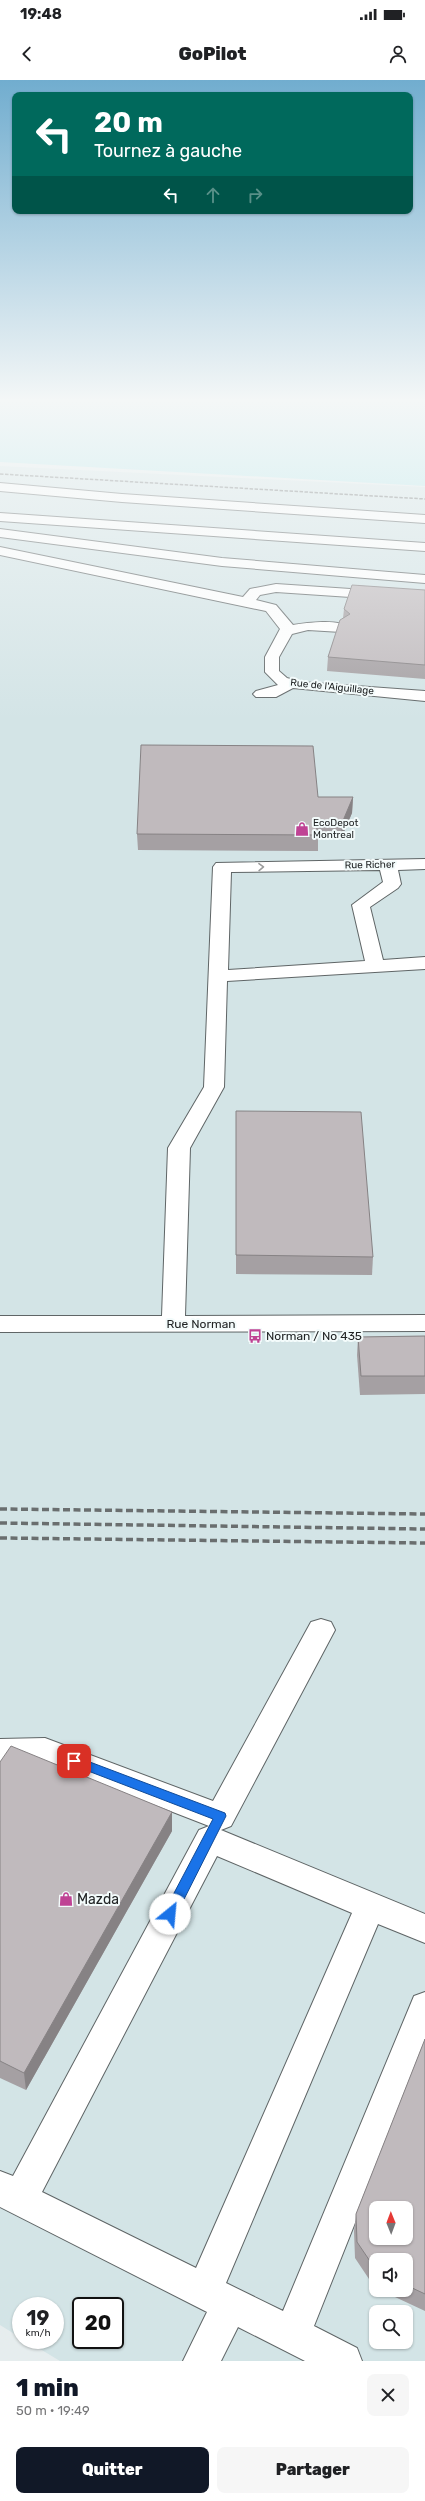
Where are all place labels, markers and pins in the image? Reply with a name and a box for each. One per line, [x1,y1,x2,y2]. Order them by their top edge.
place label: EcoDepot Montreal [313,817,358,841]
shop icon: EcoDepot Montreal [294,821,310,837]
bus stop icon: Norman / No 435 [247,1328,263,1344]
place label: Norman / No 435 [266,1329,362,1343]
pin [57,1744,91,1778]
shop icon: Mazda [58,1891,74,1907]
place label: Mazda [77,1891,119,1908]

